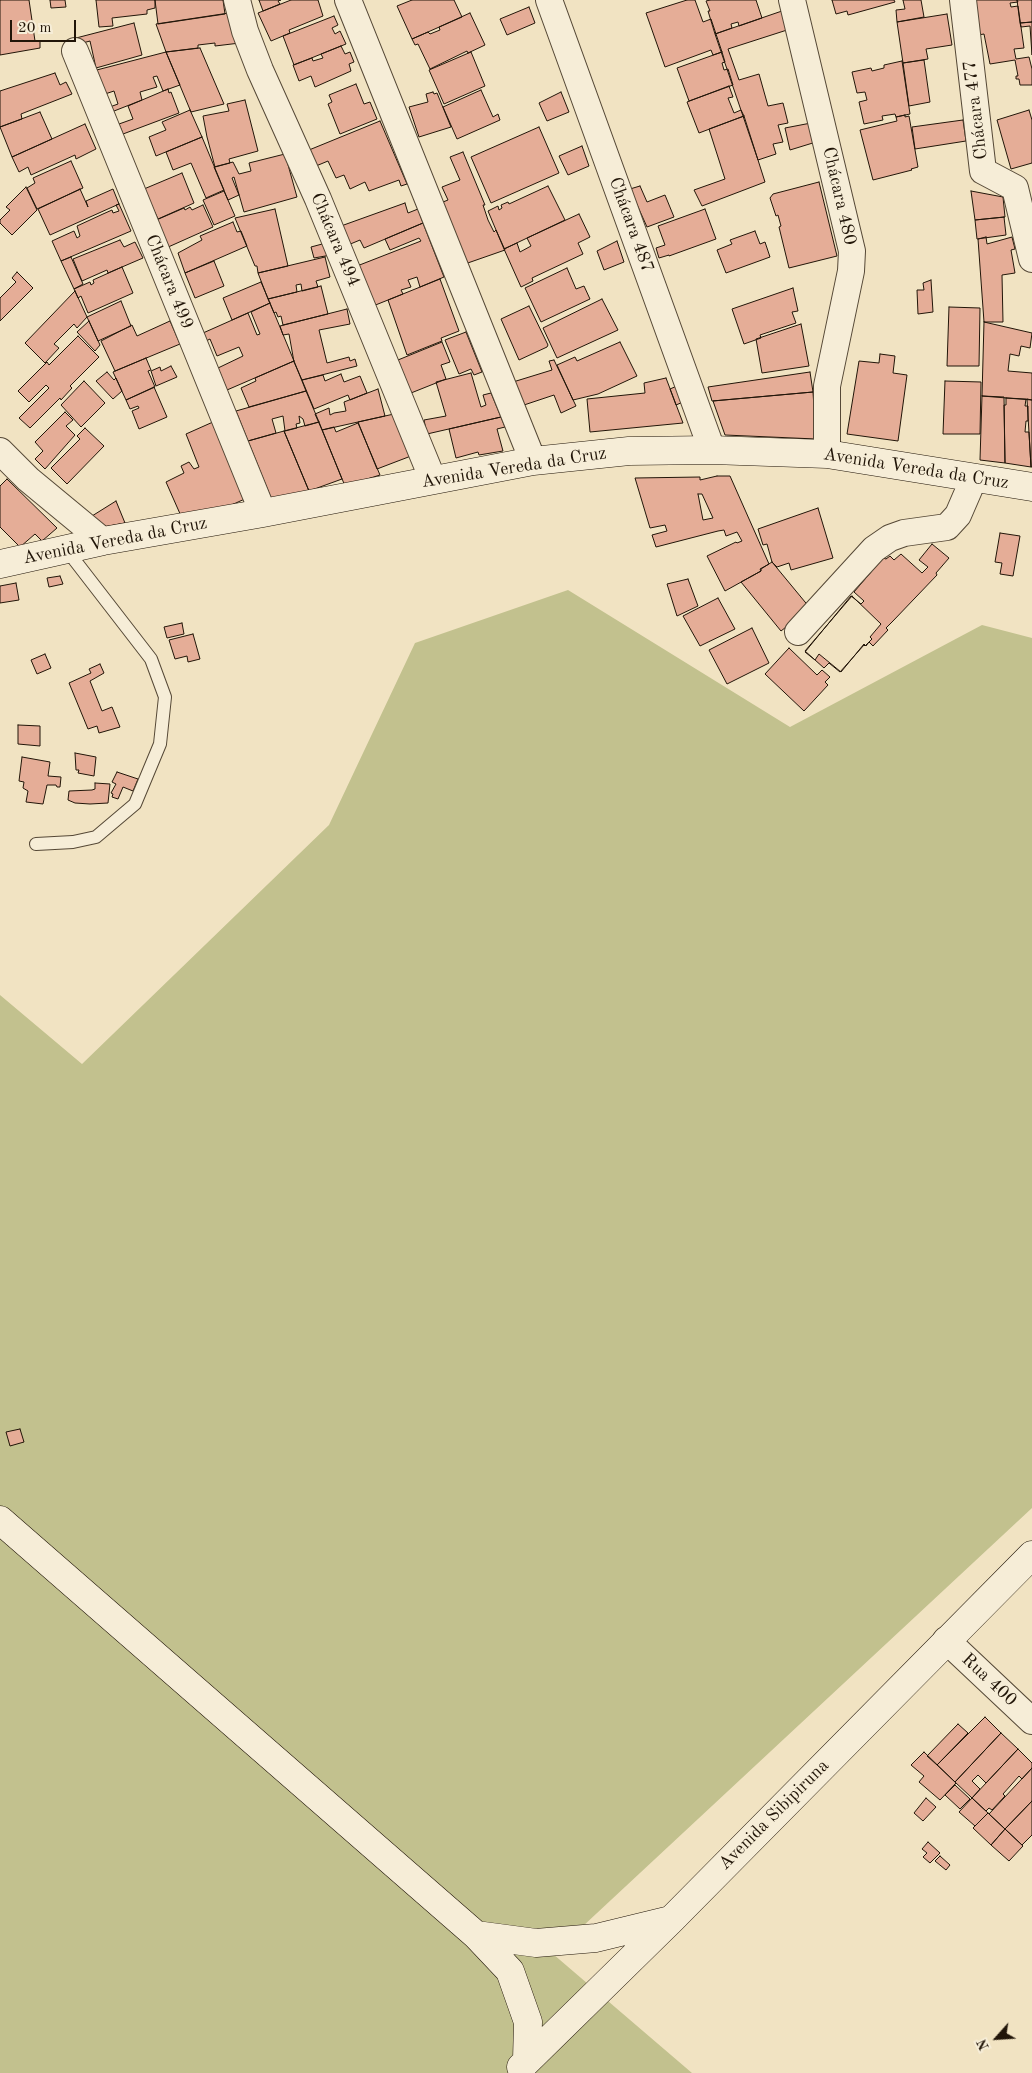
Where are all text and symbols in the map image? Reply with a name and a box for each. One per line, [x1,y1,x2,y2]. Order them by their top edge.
scale bar [12,10,79,42]
text: 20 m [18,21,52,36]
street label: Chácara 477 [959,59,993,161]
street label: Chácara 480 [817,145,861,247]
street label: Chácara 487 [604,174,658,276]
street label: Chácara 494 [305,190,365,290]
street label: Chácara 499 [140,232,198,332]
street label: Avenida Vereda da Cruz [420,443,608,493]
street label: Avenida Vereda da Cruz [822,444,1010,494]
street label: Avenida Vereda da Cruz [21,513,209,569]
street label: Rua 400 [957,1649,1021,1711]
street label: Avenida Sibipiruna [714,1755,834,1875]
north arrow [972,2013,1022,2063]
text: N [975,2037,992,2052]

